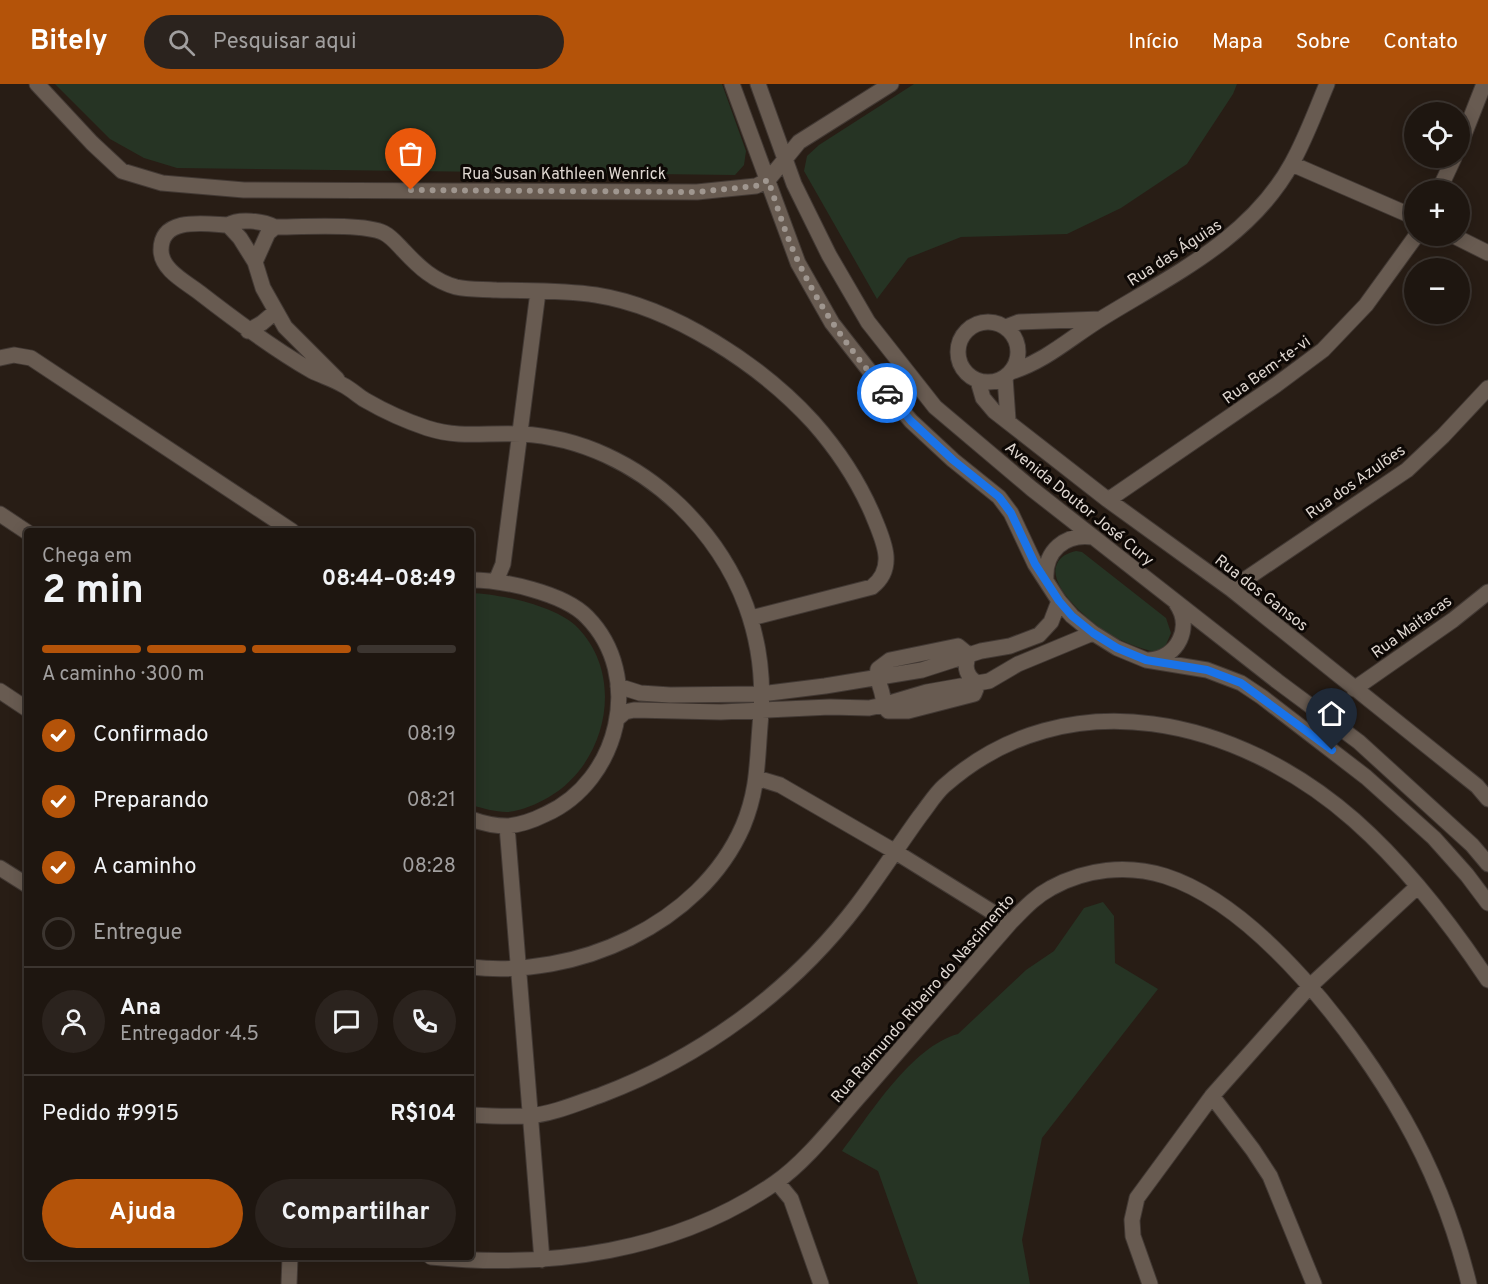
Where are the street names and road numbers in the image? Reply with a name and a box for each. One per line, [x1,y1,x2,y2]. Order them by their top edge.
street label: Rua Susan Kathleen Wenrick [462,165,666,185]
street label: Rua das Águias [1123,214,1226,292]
street label: Rua Bem-te-vi [1219,332,1315,409]
street label: Avenida Doutor José Cury [1000,438,1157,571]
street label: Rua dos Azulões [1302,441,1410,524]
street label: Rua dos Gansos [1210,551,1311,636]
street label: Rua Maitacas [1368,592,1456,664]
street label: Rua Raimundo Ribeiro do Nascimento [827,891,1020,1108]

